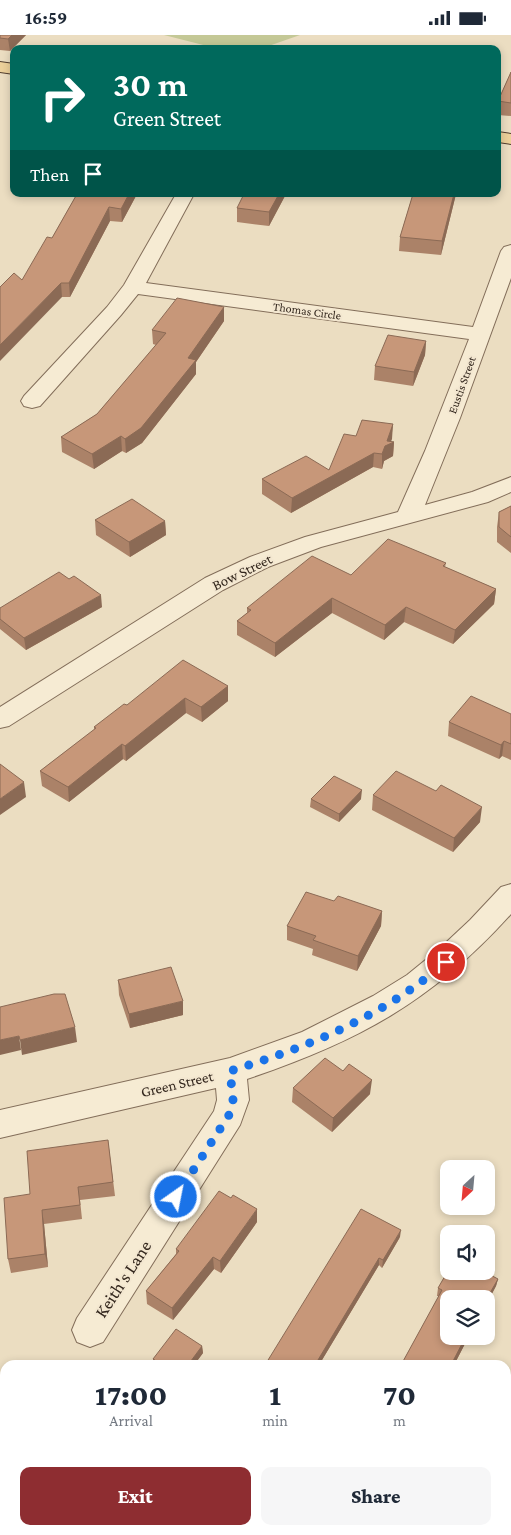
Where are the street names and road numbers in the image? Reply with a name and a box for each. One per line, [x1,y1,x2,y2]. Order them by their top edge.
street label: Thomas Circle [272,299,342,323]
street label: Eustis Street [445,354,479,415]
street label: Bow Street [209,550,275,593]
street label: Green Street [139,1068,216,1100]
street label: Keith's Lane [91,1237,155,1321]

